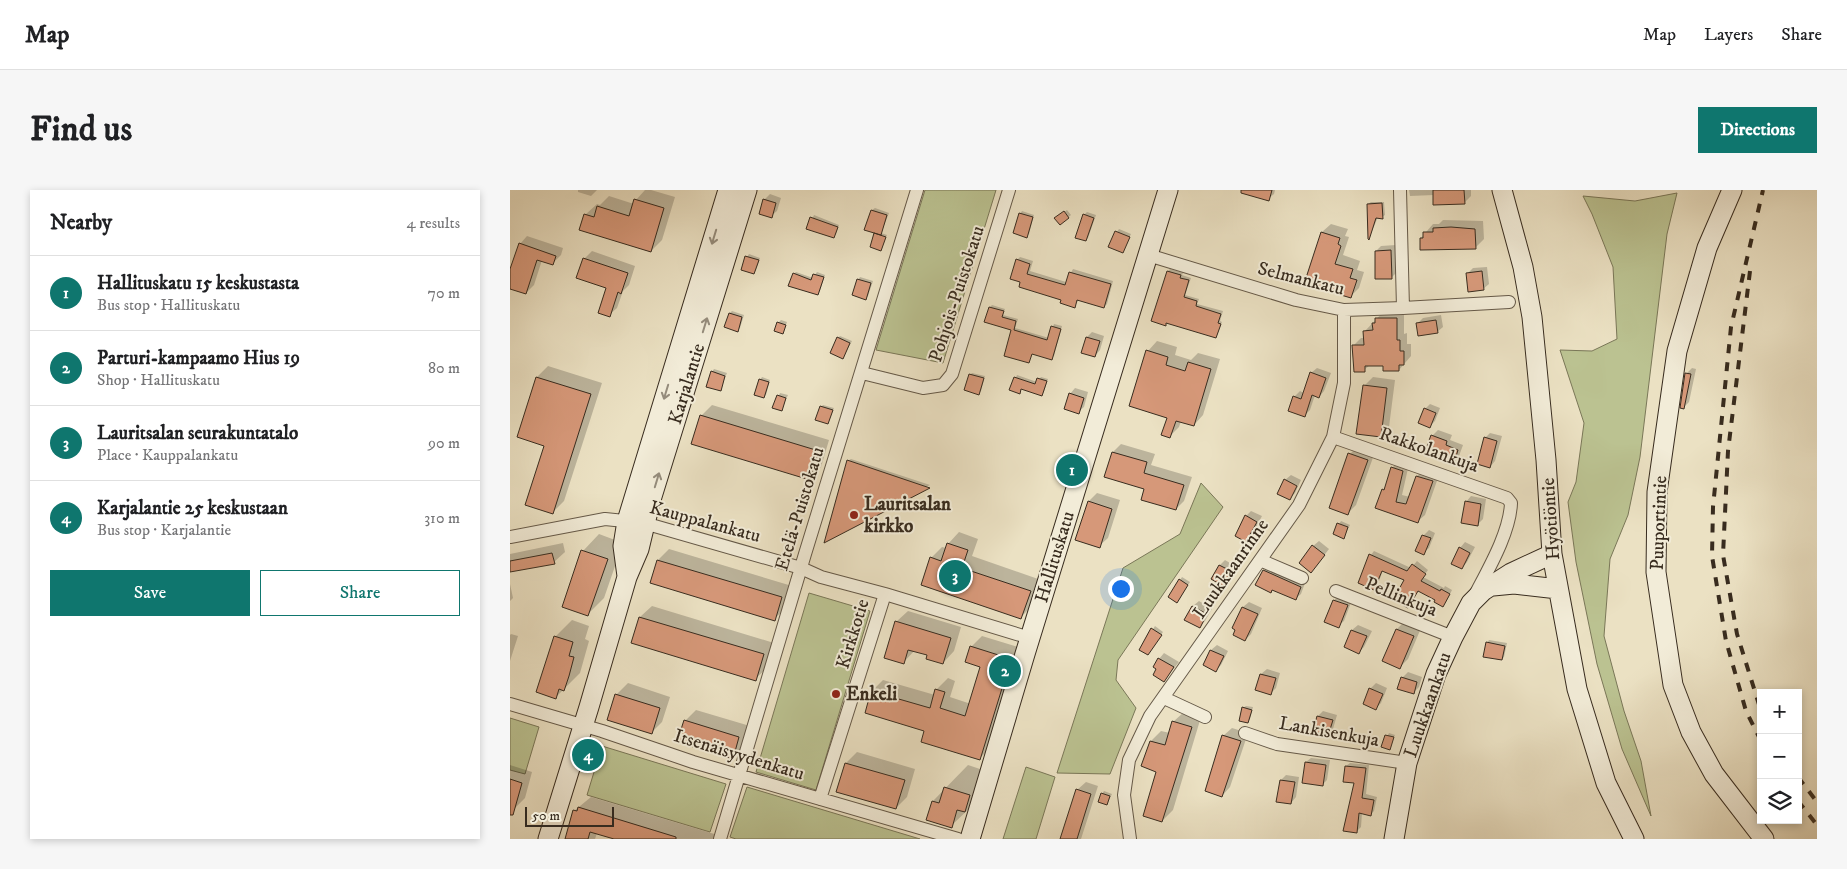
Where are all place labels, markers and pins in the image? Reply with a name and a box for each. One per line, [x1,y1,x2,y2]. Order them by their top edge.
pin: 1 [1056,451,1088,489]
place label: Lauritsalan kirkko [863,493,952,538]
marker: Lauritsalan kirkko [848,509,860,521]
pin: 3 [939,557,971,595]
pin: 2 [989,652,1021,690]
place label: Enkeli [846,683,897,706]
marker: Enkeli [830,688,842,700]
pin: 4 [572,736,604,774]

